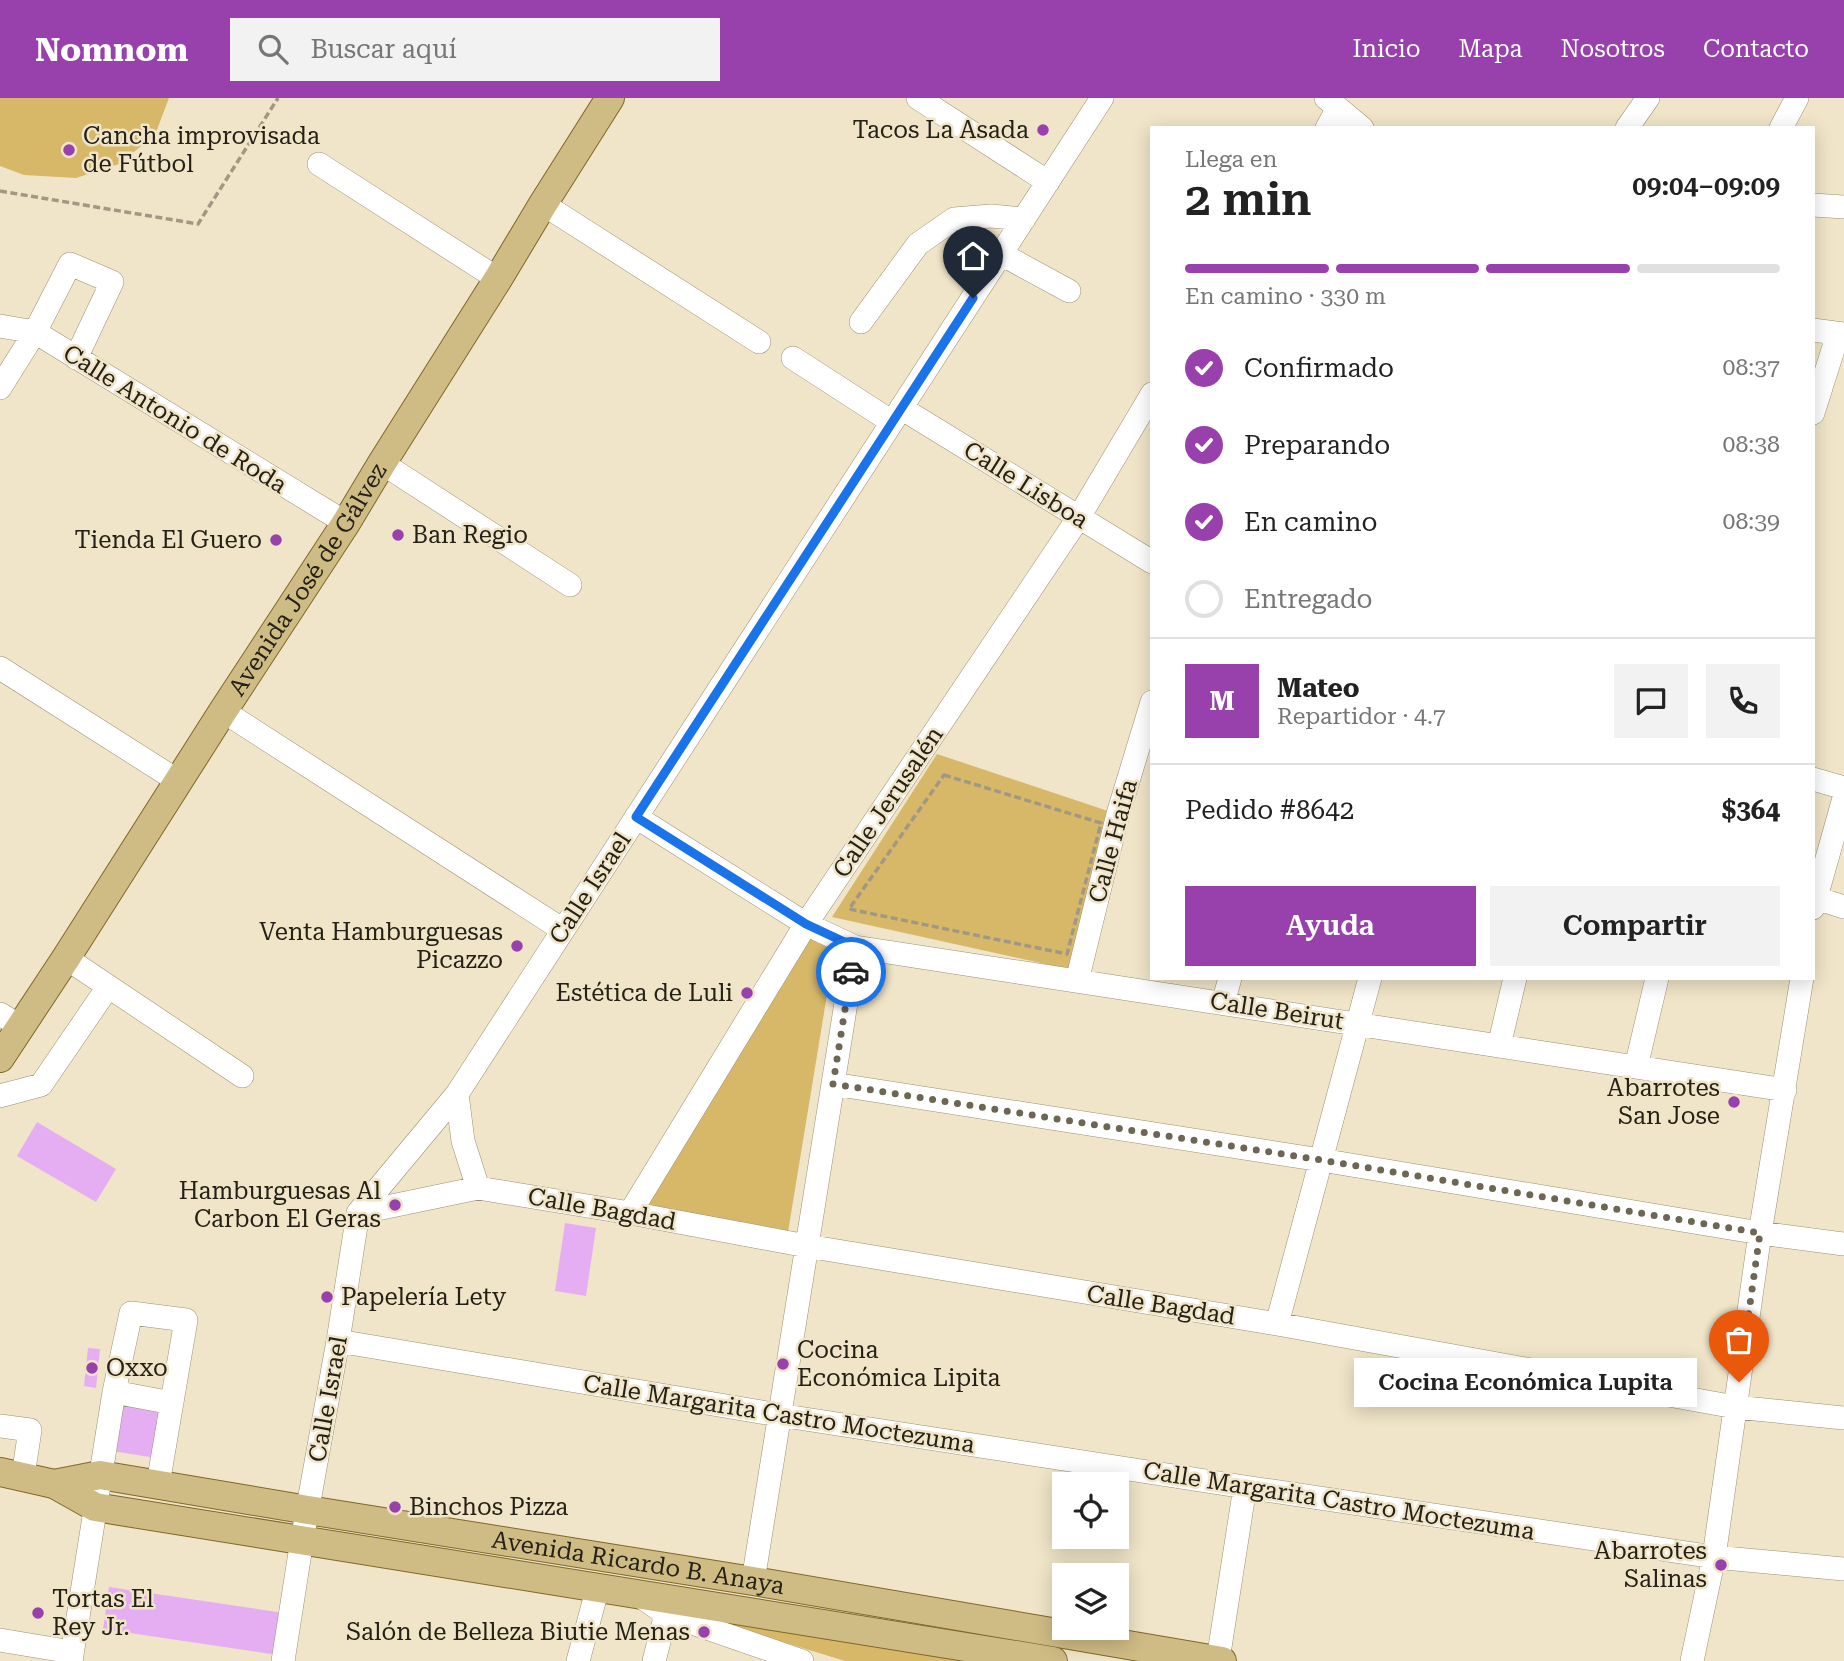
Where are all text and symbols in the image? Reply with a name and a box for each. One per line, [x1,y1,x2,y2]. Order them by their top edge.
search box [230,18,720,81]
text: Nomnom [35,30,188,69]
icon: search [254,30,292,68]
text: Buscar aquí [310,34,457,64]
text: Inicio [1352,35,1420,63]
text: Mapa [1458,35,1523,63]
text: Nosotros [1561,35,1665,63]
text: Contacto [1703,35,1809,63]
place label: Tacos La Asada [852,116,1029,144]
place label: Cancha improvisada de Fútbol [83,122,320,178]
marker: Tacos La Asada [1035,122,1051,138]
marker: Cancha improvisada de Fútbol [61,142,77,158]
text: Llega en [1185,146,1277,173]
text: 09:04–09:09 [1632,171,1780,201]
text: 2 min [1185,172,1312,226]
pin [943,226,1003,298]
icon: home [954,237,992,275]
text: En camino · 330 m [1185,283,1386,310]
street label: Calle Antonio de Roda [58,339,292,499]
icon: check [1185,349,1223,387]
text: Confirmado [1244,353,1394,383]
text: 08:37 [1723,354,1780,381]
icon: check [1185,426,1223,464]
text: Preparando [1244,430,1390,460]
text: 08:38 [1723,431,1780,458]
street label: Calle Lisboa [959,436,1093,534]
street label: Avenida José de Gálvez [223,458,393,701]
icon: check [1185,503,1223,541]
text: En camino [1244,507,1377,537]
text: 08:39 [1723,508,1780,535]
place label: Ban Regio [412,521,528,549]
place label: Tienda El Guero [75,526,262,554]
marker: Ban Regio [390,527,406,543]
marker: Tienda El Guero [268,532,284,548]
text: Entregado [1244,584,1373,614]
button: chat [1614,664,1688,738]
button: phone [1706,664,1780,738]
text: Mateo [1277,673,1360,703]
text: M [1209,686,1235,716]
text: Repartidor · 4.7 [1277,703,1446,730]
street label: Calle Jerusalén [827,721,949,883]
street label: Calle Haifa [1083,776,1143,906]
text: Pedido #8642 [1185,795,1354,825]
text: $364 [1722,795,1780,825]
street label: Calle Israel [544,827,636,949]
button: Ayuda [1185,886,1476,966]
button: Compartir [1490,886,1780,966]
place label: Venta Hamburguesas Picazzo [259,918,503,974]
courier [816,937,886,1007]
marker: Venta Hamburguesas Picazzo [509,938,525,954]
icon: car [832,953,870,991]
place label: Estética de Luli [555,979,733,1007]
marker: Estética de Luli [739,985,755,1001]
street label: Calle Beirut [1208,987,1346,1035]
place label: Abarrotes San Jose [1607,1074,1720,1130]
marker: Abarrotes San Jose [1726,1094,1742,1110]
place label: Hamburguesas Al Carbon El Geras [179,1177,381,1233]
street label: Calle Bagdad [526,1182,678,1236]
marker: Hamburguesas Al Carbon El Geras [387,1197,403,1213]
street label: Calle Bagdad [1085,1279,1237,1331]
place label: Papelería Lety [341,1283,507,1311]
marker: Papelería Lety [319,1289,335,1305]
pin [1709,1310,1769,1382]
icon: bag [1720,1321,1758,1359]
street label: Calle Israel [303,1334,353,1464]
place label: Cocina Económica Lipita [797,1336,1001,1392]
place label: Oxxo [106,1354,168,1382]
marker: Cocina Económica Lipita [775,1356,791,1372]
callout: Cocina Económica Lupita [1354,1358,1697,1406]
marker: Oxxo [84,1360,100,1376]
street label: Calle Margarita Castro Moctezuma [581,1369,977,1459]
text: Cocina Económica Lupita [1378,1369,1673,1396]
street label: Calle Margarita Castro Moctezuma [1141,1456,1537,1546]
map controls [1052,1472,1129,1640]
button: locate [1052,1472,1129,1549]
place label: Binchos Pizza [409,1493,568,1521]
marker: Binchos Pizza [387,1499,403,1515]
street label: Avenida Ricardo B. Anaya [490,1526,786,1600]
place label: Abarrotes Salinas [1594,1537,1707,1593]
marker: Abarrotes Salinas [1713,1557,1729,1573]
button: layers [1052,1563,1129,1640]
place label: Tortas El Rey Jr. [52,1585,154,1641]
marker: Tortas El Rey Jr. [30,1605,46,1621]
place label: Salón de Belleza Biutie Menas [346,1618,690,1646]
marker: Salón de Belleza Biutie Menas [696,1624,712,1640]

